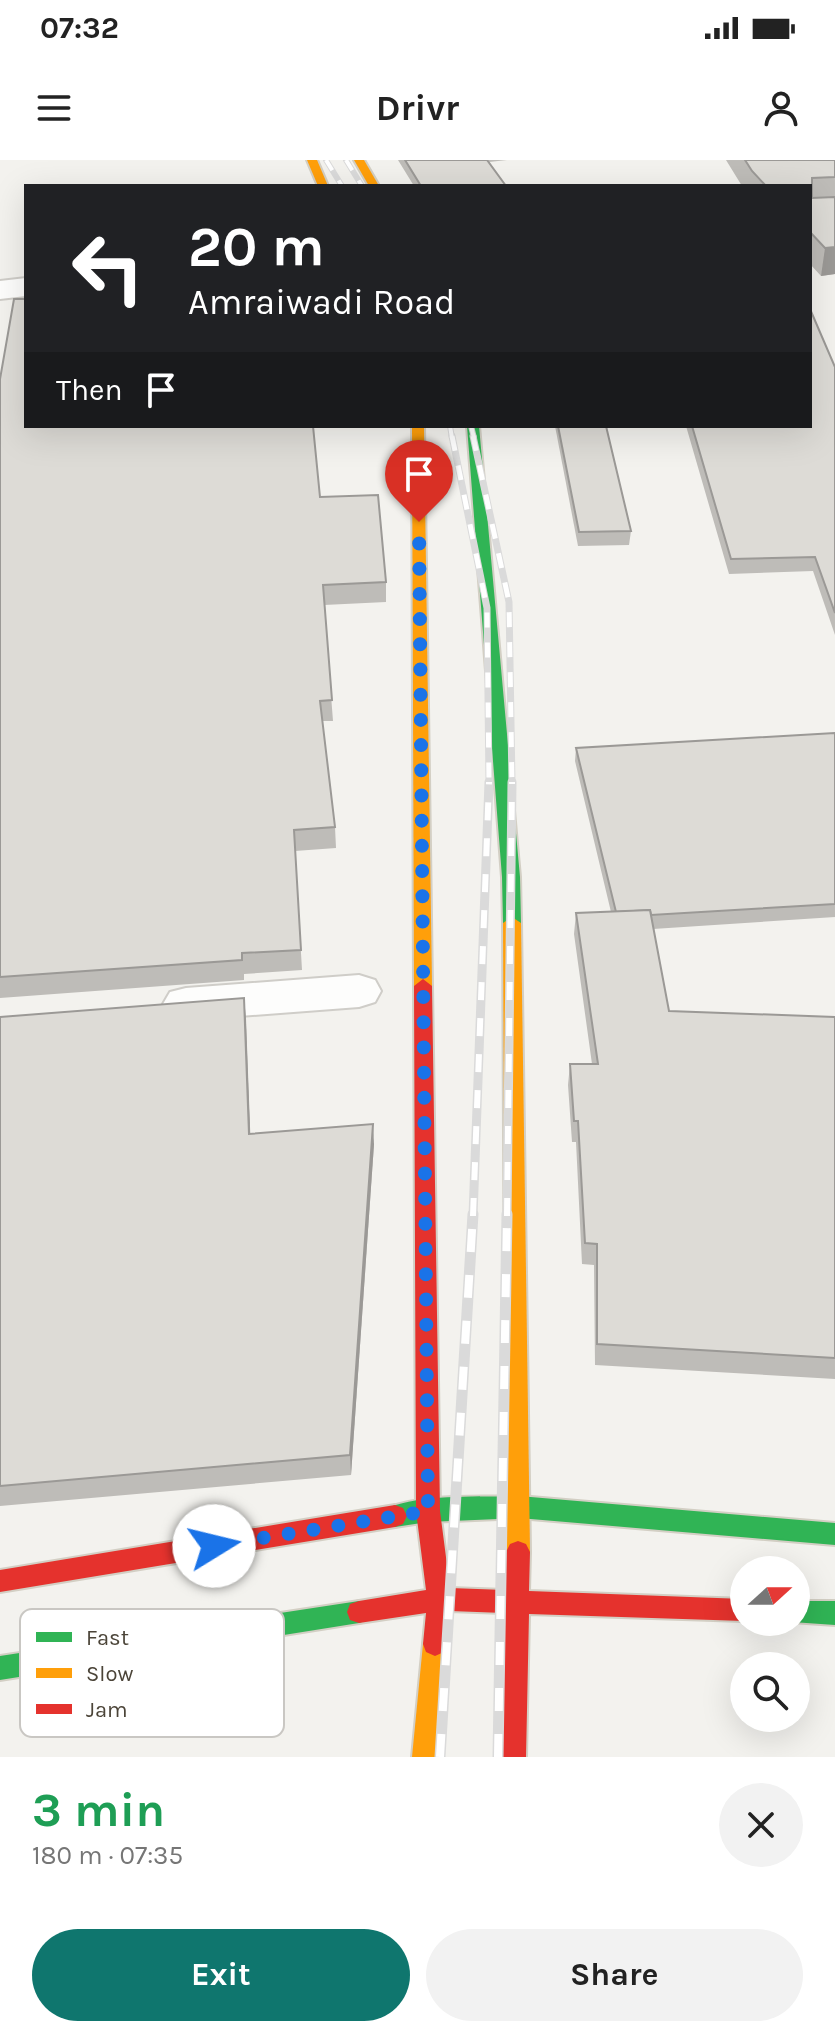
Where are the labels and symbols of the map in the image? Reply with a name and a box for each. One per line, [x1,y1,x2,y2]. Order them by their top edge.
pin [385,440,453,522]
position arrow [172,1504,256,1588]
north arrow [730,1556,810,1636]
legend [20,1609,284,1737]
text: Fast [86,1625,129,1651]
text: Slow [86,1661,133,1687]
text: Jam [86,1697,128,1723]

